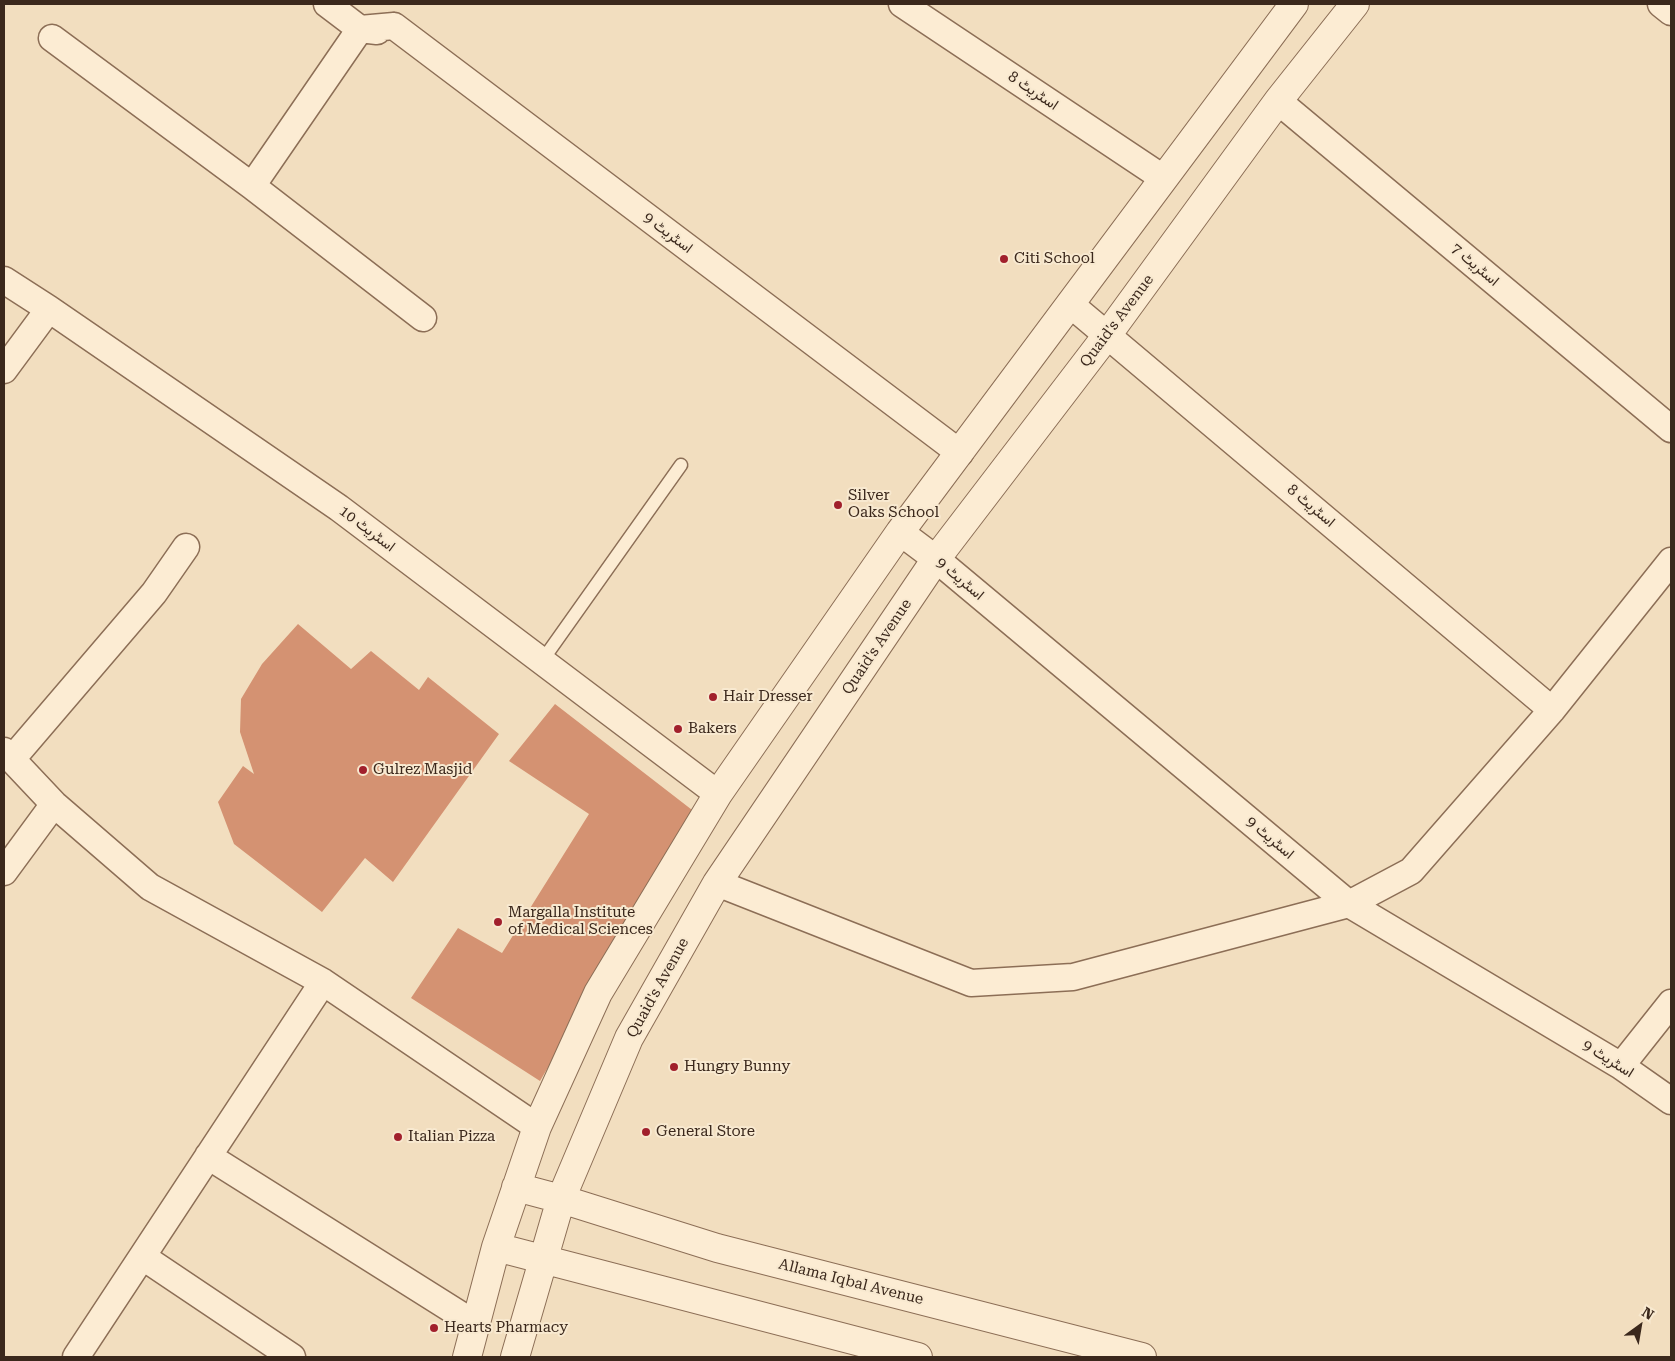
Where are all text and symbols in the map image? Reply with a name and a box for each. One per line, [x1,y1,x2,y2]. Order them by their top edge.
street label: اسٹریٹ 8 [1004,68,1062,114]
street label: اسٹریٹ 9 [640,209,696,257]
street label: اسٹریٹ 7 [1447,240,1503,290]
place label: Citi School [1014,250,1095,268]
marker: Citi School [998,253,1010,265]
street label: Quaid's Avenue [1076,271,1158,371]
street label: اسٹریٹ 8 [1283,481,1339,531]
place label: Silver Oaks School [848,487,939,522]
marker: Silver Oaks School [832,499,844,511]
street label: اسٹریٹ 10 [335,502,399,556]
street label: اسٹریٹ 9 [932,554,988,604]
street label: Quaid's Avenue [838,596,916,698]
place label: Hair Dresser [723,688,813,706]
marker: Hair Dresser [707,691,719,703]
place label: Bakers [688,720,737,738]
marker: Bakers [672,723,684,735]
place label: Gulrez Masjid [373,761,472,779]
marker: Gulrez Masjid [357,764,369,776]
street label: اسٹریٹ 9 [1242,813,1298,863]
place label: Margalla Institute of Medical Sciences [508,904,653,939]
marker: Margalla Institute of Medical Sciences [492,916,504,928]
street label: Quaid's Avenue [623,935,693,1041]
street label: اسٹریٹ 9 [1579,1036,1637,1082]
place label: Hungry Bunny [684,1058,790,1076]
marker: Hungry Bunny [668,1061,680,1073]
place label: General Store [656,1123,755,1141]
marker: General Store [640,1126,652,1138]
place label: Italian Pizza [408,1128,495,1146]
marker: Italian Pizza [392,1131,404,1143]
street label: Allama Iqbal Avenue [777,1255,925,1309]
north arrow [1615,1301,1665,1351]
text: N [1639,1304,1657,1323]
place label: Hearts Pharmacy [444,1319,568,1337]
marker: Hearts Pharmacy [428,1322,440,1334]

